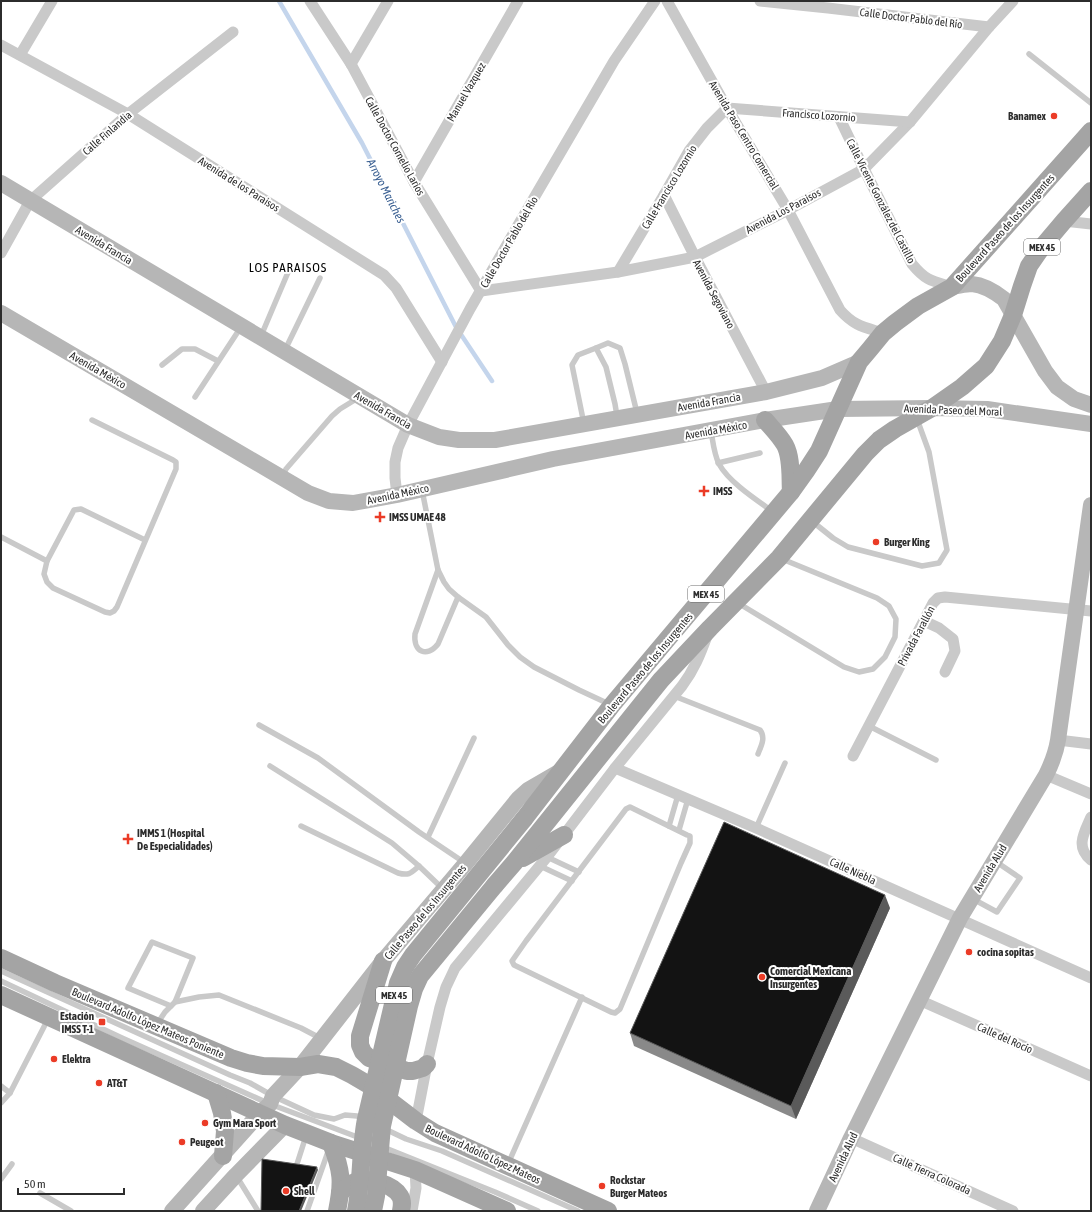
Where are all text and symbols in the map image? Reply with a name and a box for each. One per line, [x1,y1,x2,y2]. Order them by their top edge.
street label: Calle Doctor Pablo del Río [859,6,963,30]
street label: Manuel Vazquez [444,60,488,124]
street label: Avenida Paso Centro Comercial [707,78,781,192]
street label: Calle Doctor Cornelio Larios [363,95,427,197]
street label: Francisco Lozornio [782,106,856,124]
street label: Calle Finlandia [80,109,134,157]
place label: Banamex [1008,110,1047,122]
marker: Banamex [1049,111,1059,121]
street label: Calle Vicente González del Castillo [844,137,918,265]
street label: Calle Francisco Lozornio [639,143,699,231]
street label: Avenida de los Paraisos [196,154,282,214]
water label: Arroyo Mariches [363,156,408,225]
street label: Boulevard Paseo de los Insurgentes [953,172,1057,284]
street label: Avenida Los Paraisos [743,186,823,236]
street label: Calle Doctor Pablo del Río [478,194,540,290]
street label: Avenida Francia [74,223,134,267]
road number: MEX 45 [1024,239,1060,255]
street label: Avenida Segoviano [691,257,737,331]
district label: LOS PARAISOS [249,260,327,275]
street label: Avenida México [68,349,128,391]
street label: Avenida Francia [352,389,414,431]
street label: Avenida Francia [676,391,742,413]
street label: Avenida Paseo del Moral [904,402,1003,418]
street label: Avenida México [684,419,748,441]
street label: Avenida México [366,482,430,506]
marker: IMSS [698,485,710,497]
place label: IMSS [713,485,733,497]
marker: IMSS UMAE 48 [374,511,386,523]
place label: IMSS UMAE 48 [389,511,446,523]
place label: Burger King [884,536,930,548]
marker: Burger King [871,537,881,547]
road number: MEX 45 [688,586,724,602]
street label: Privada Farallón [895,604,937,668]
street label: Boulevard Paseo de los Insurgentes [595,610,695,726]
place label: IMMS 1 (Hospital De Especialidades) [137,827,213,852]
marker: IMMS 1 (Hospital De Especialidades) [122,833,134,845]
street label: Avenida Alud [971,842,1009,894]
street label: Calle Niebla [828,855,878,887]
street label: Calle Paseo de los Insurgentes [382,862,468,962]
place label: cocina sopitas [977,946,1034,958]
marker: cocina sopitas [964,947,974,957]
place label: Comercial Mexicana Insurgentes [770,965,851,990]
marker: Comercial Mexicana Insurgentes [757,972,767,982]
street label: Boulevard Adolfo López Mateos Poniente [70,985,226,1061]
road number: MEX 45 [376,987,412,1003]
place label: Estación IMSS T-1 [60,1010,94,1035]
marker: Estación IMSS T-1 [97,1017,107,1027]
street label: Calle del Rocío [975,1020,1035,1056]
place label: Elektra [62,1053,91,1065]
marker: Elektra [49,1054,59,1064]
place label: AT&T [106,1077,127,1089]
marker: AT&T [94,1078,104,1088]
place label: Gym Mara Sport [213,1117,277,1129]
marker: Gym Mara Sport [200,1118,210,1128]
street label: Boulevard Adolfo López Mateos [423,1122,543,1186]
street label: Avenida Alud [826,1130,860,1184]
place label: Peugeot [190,1136,224,1148]
marker: Peugeot [177,1137,187,1147]
street label: Calle Tierra Colorada [891,1151,973,1197]
scale bar [18,1170,124,1196]
place label: Rockstar Burger Mateos [610,1174,667,1199]
text: 50 m [24,1177,46,1191]
marker: Rockstar Burger Mateos [597,1181,607,1191]
place label: Shell [294,1185,316,1197]
marker: Shell [281,1186,291,1196]

